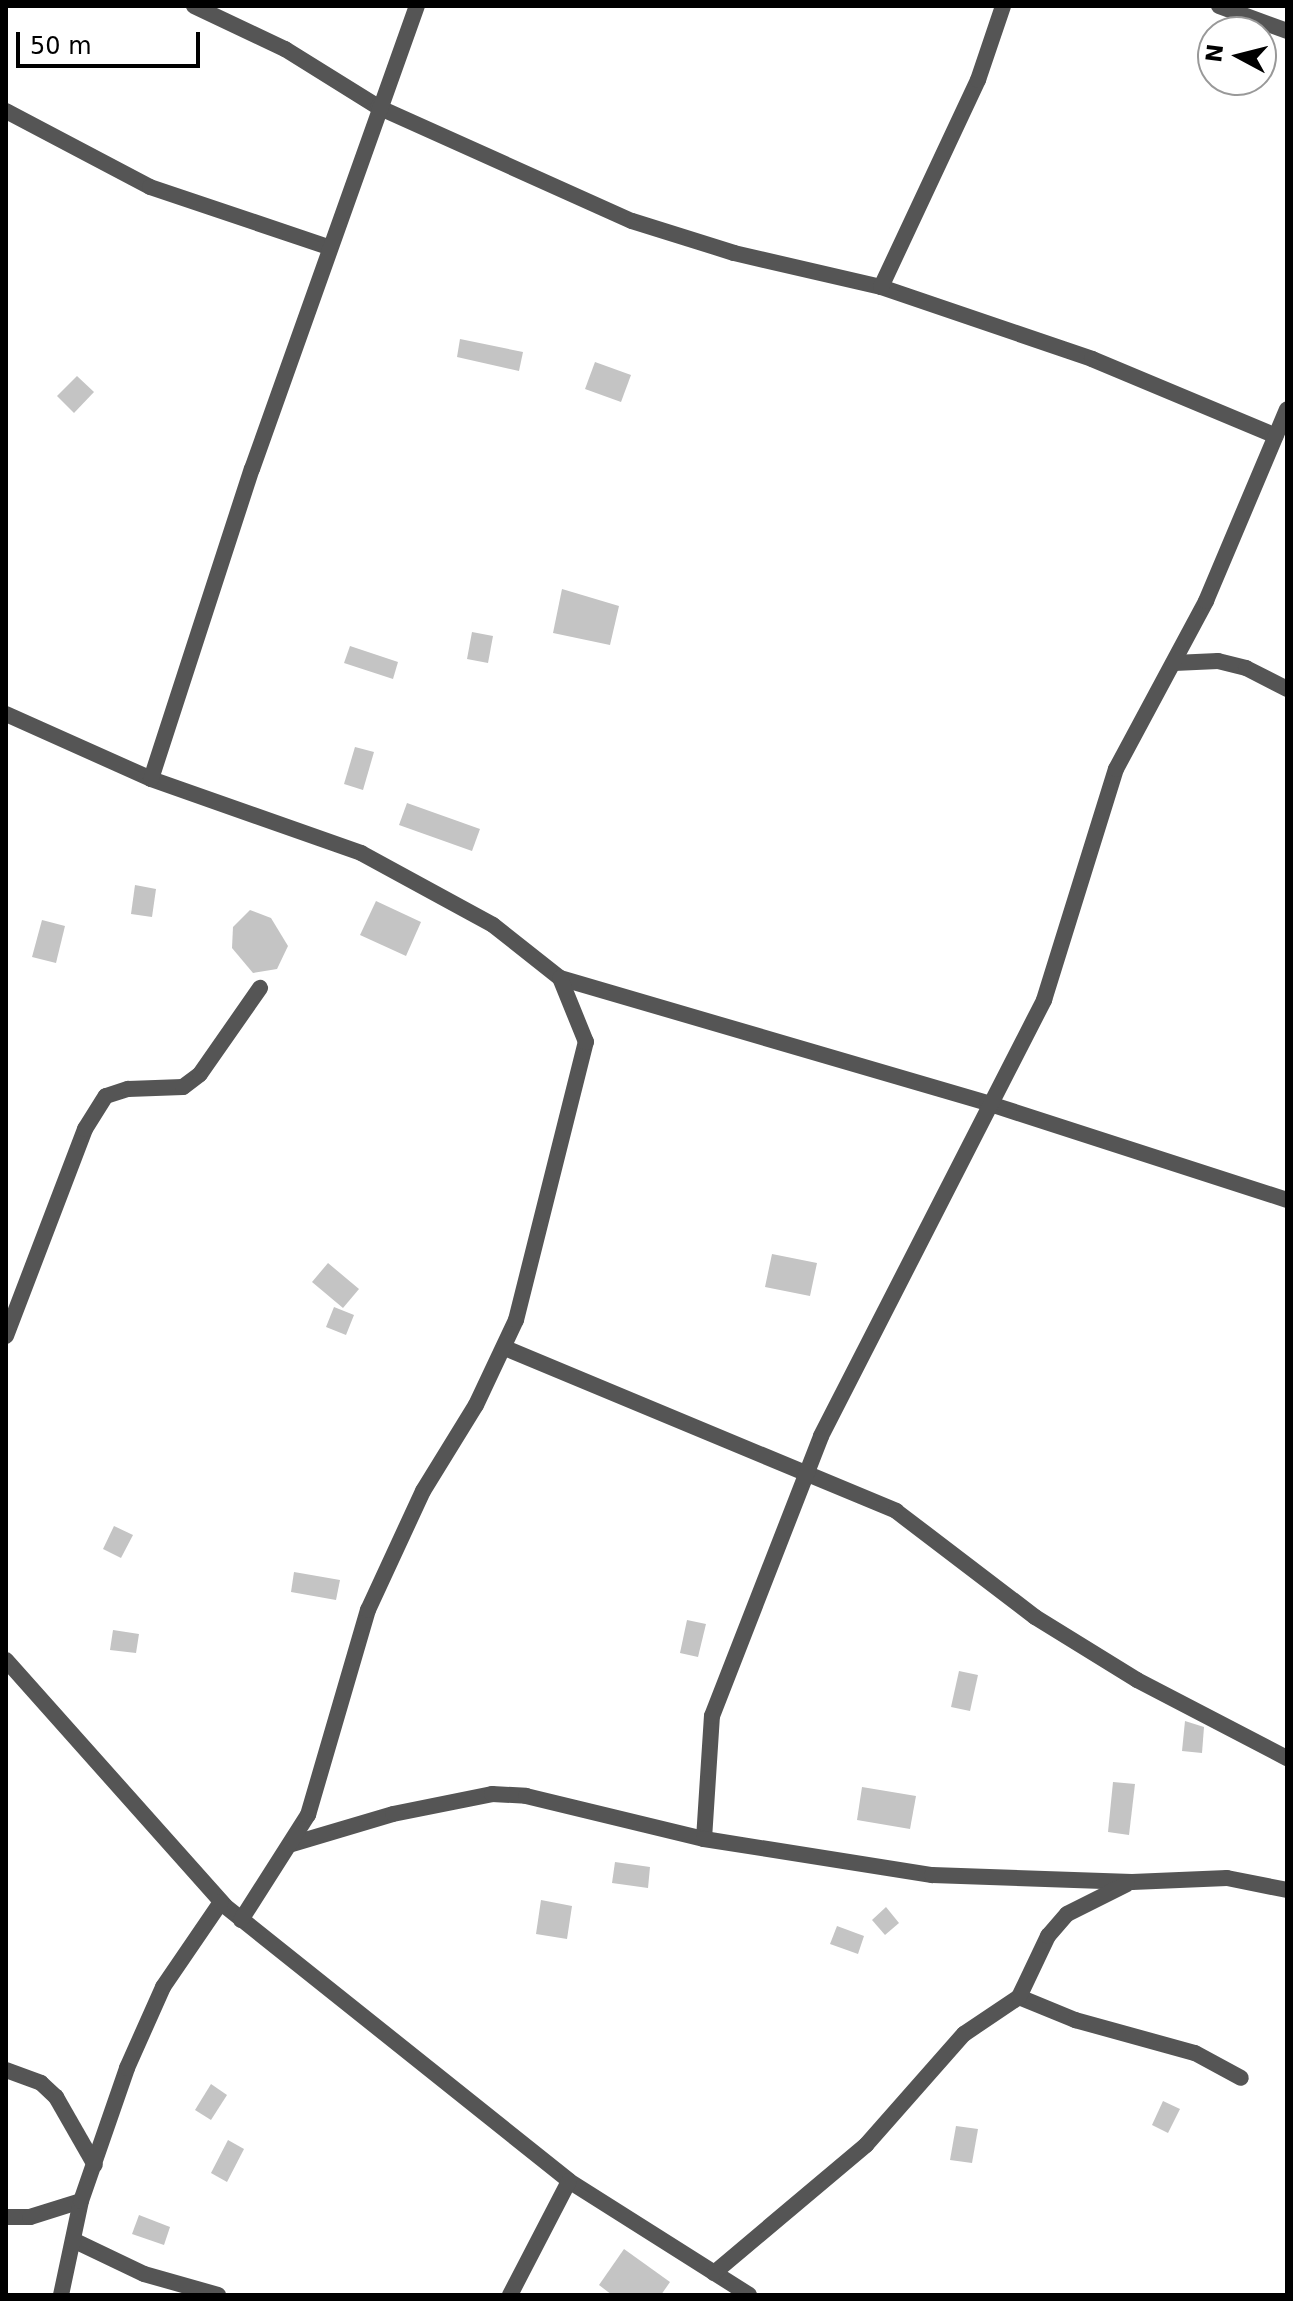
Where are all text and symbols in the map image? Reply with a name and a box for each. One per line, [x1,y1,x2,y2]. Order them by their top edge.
scale bar [20,16,204,66]
north arrow [1197,16,1277,96]
text: 50 m [30,32,92,60]
text: N [1201,43,1228,64]

